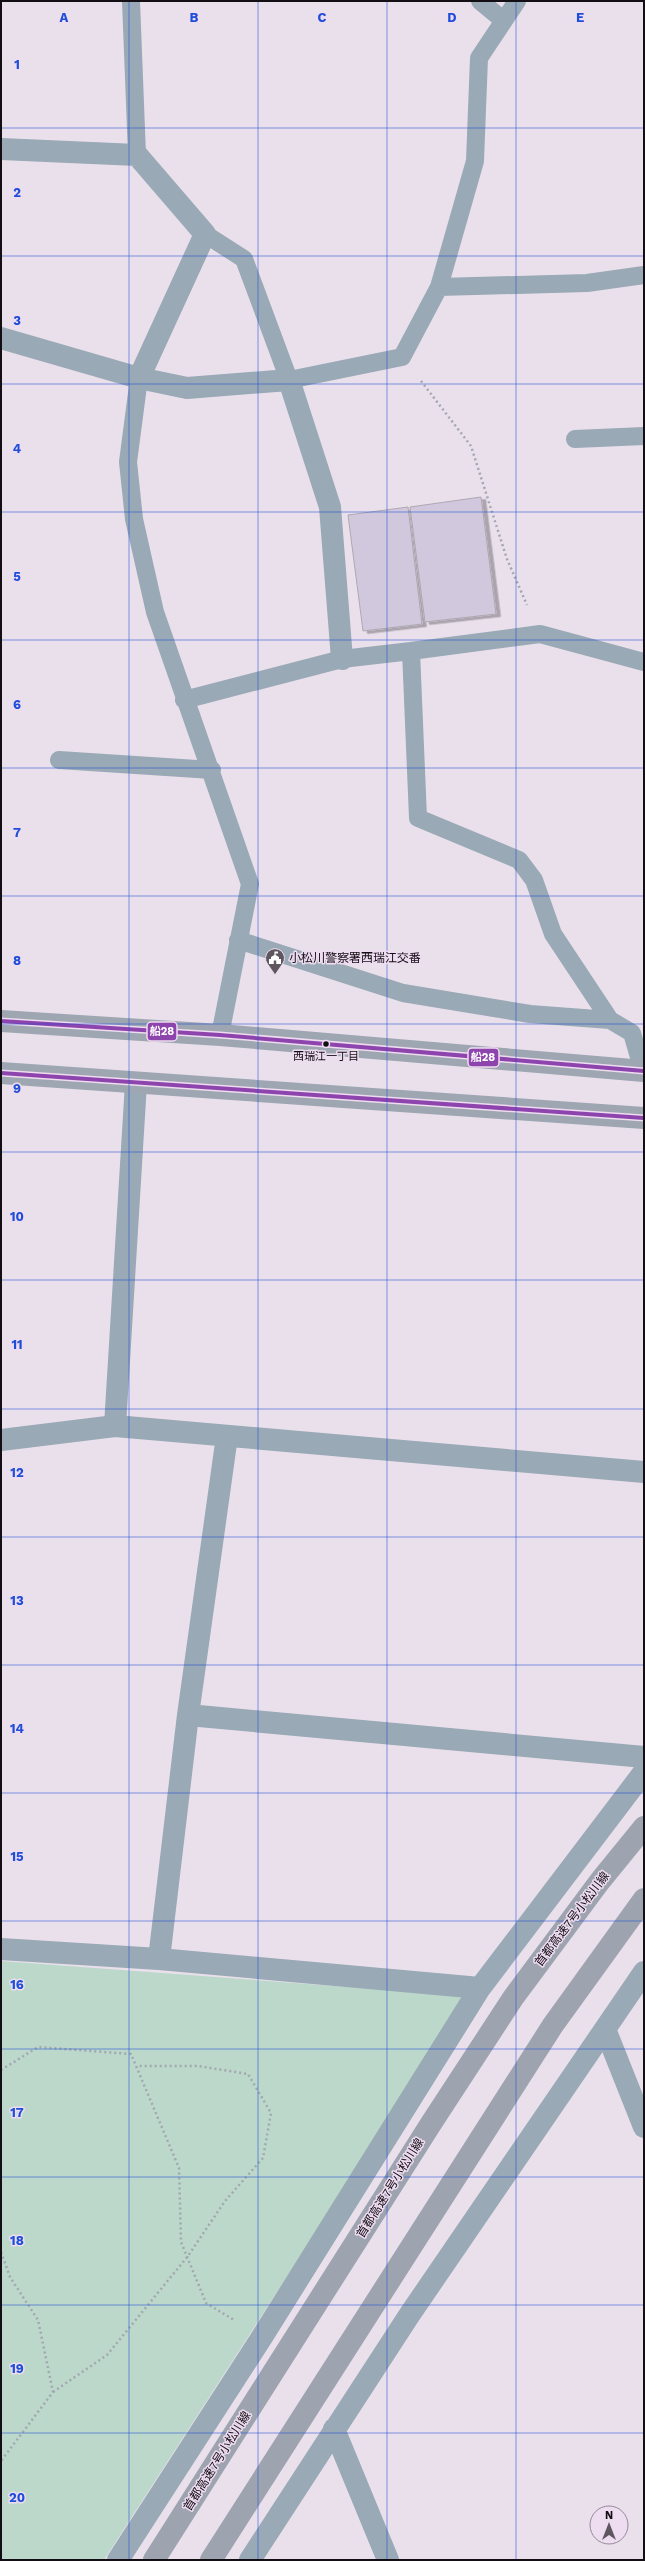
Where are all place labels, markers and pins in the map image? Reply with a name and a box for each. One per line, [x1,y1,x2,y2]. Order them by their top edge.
public building icon: 小松川警察署西瑞江交番 [264,947,286,975]
place label: 小松川警察署西瑞江交番 [289,951,421,965]
marker: 西瑞江一丁目 [321,1039,331,1049]
place label: 西瑞江一丁目 [293,1050,359,1063]

